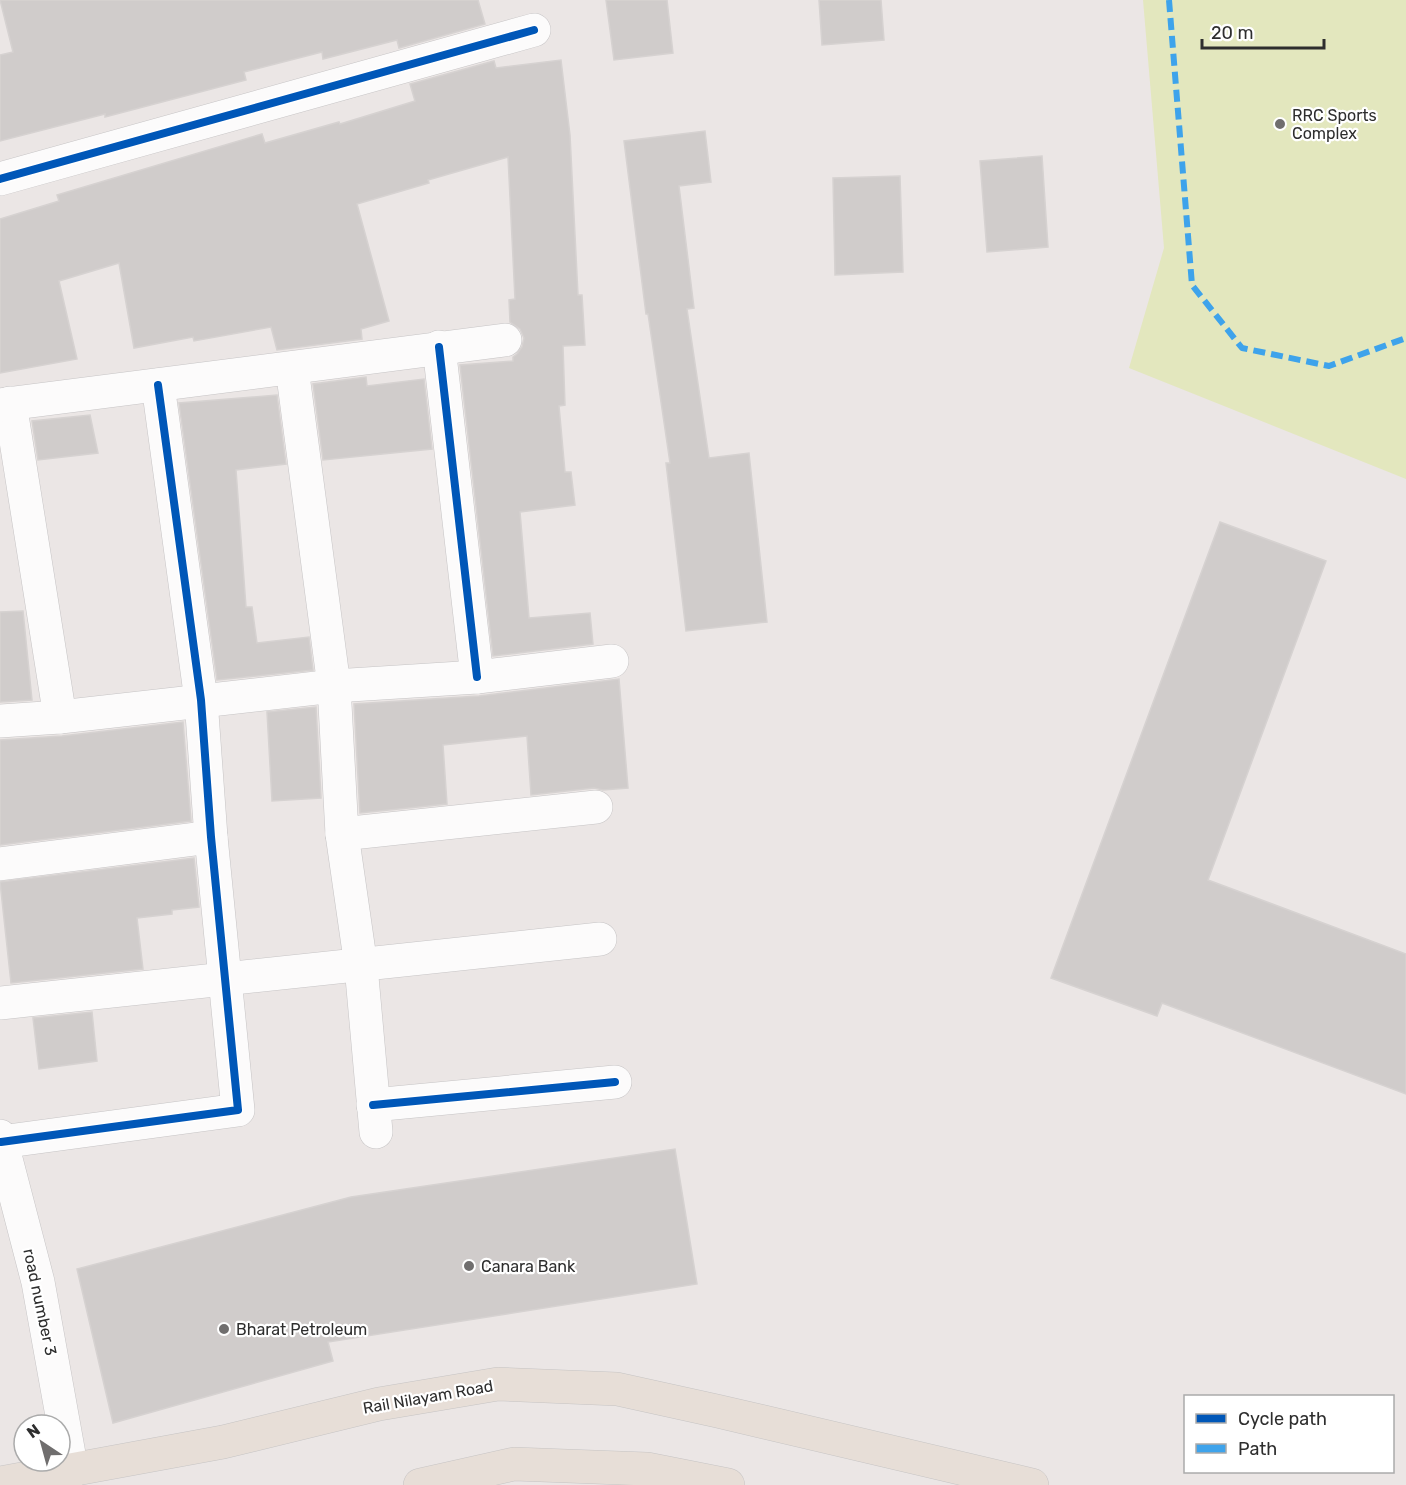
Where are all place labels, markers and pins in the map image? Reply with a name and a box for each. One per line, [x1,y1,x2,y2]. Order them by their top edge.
place label: RRC Sports Complex [1292,106,1377,143]
marker: RRC Sports Complex [1273,117,1287,131]
place label: Canara Bank [481,1257,576,1276]
marker: Canara Bank [462,1259,476,1273]
place label: Bharat Petroleum [236,1320,367,1339]
marker: Bharat Petroleum [217,1322,231,1336]

